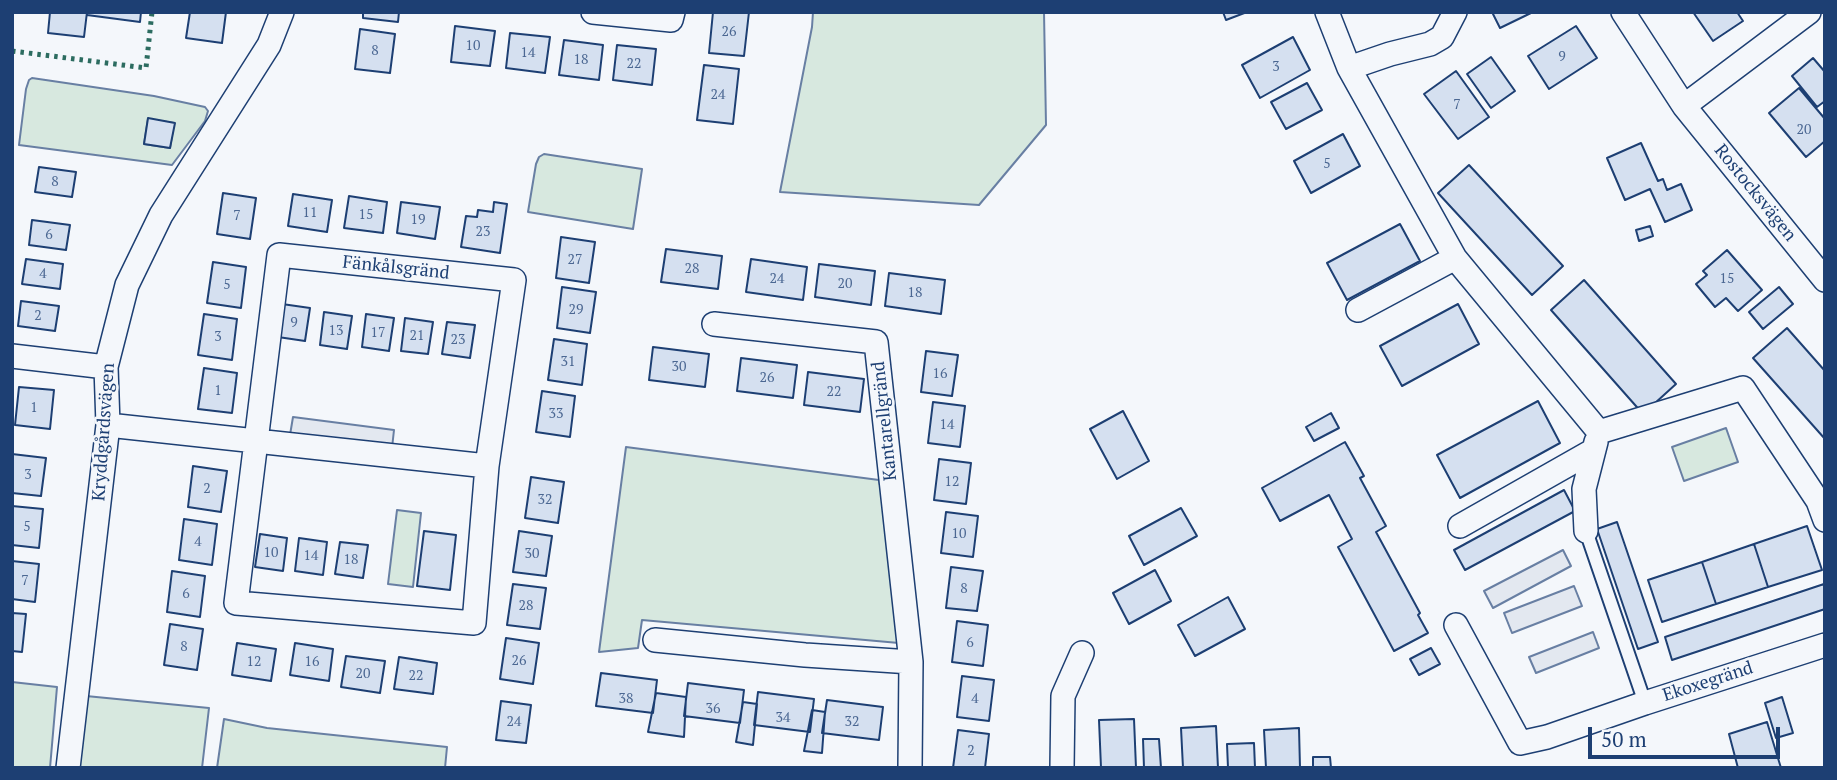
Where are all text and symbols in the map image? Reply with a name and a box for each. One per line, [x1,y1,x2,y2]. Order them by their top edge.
house number: 26 [722,24,736,40]
house number: 10 [466,38,480,54]
house number: 8 [371,43,379,59]
house number: 14 [521,45,535,61]
house number: 9 [1558,49,1566,65]
house number: 18 [574,52,588,68]
house number: 22 [627,56,641,72]
house number: 3 [1272,59,1280,75]
house number: 24 [711,87,725,103]
house number: 7 [1453,97,1461,113]
house number: 20 [1797,122,1811,138]
street label: Rostocksvägen [1709,140,1801,246]
house number: 5 [1323,156,1331,172]
house number: 8 [51,174,59,190]
house number: 11 [303,205,317,221]
house number: 15 [359,207,373,223]
house number: 7 [233,208,241,224]
house number: 19 [411,212,425,228]
house number: 23 [476,224,490,240]
house number: 6 [45,227,53,243]
street label: Fänkålsgränd [342,252,450,284]
house number: 27 [568,252,582,268]
house number: 28 [685,261,699,277]
house number: 4 [39,266,47,282]
house number: 24 [770,271,784,287]
house number: 15 [1720,271,1734,287]
house number: 20 [838,276,852,292]
house number: 5 [223,277,231,293]
house number: 18 [908,285,922,301]
house number: 29 [569,302,583,318]
house number: 2 [34,308,42,324]
house number: 9 [290,315,298,331]
house number: 13 [329,323,343,339]
house number: 17 [371,325,385,341]
house number: 21 [410,328,424,344]
house number: 3 [214,329,222,345]
house number: 23 [451,332,465,348]
house number: 31 [561,354,575,370]
house number: 30 [672,359,686,375]
street label: Kantarellgränd [868,360,902,482]
street label: Kryddgårdsvägen [88,362,120,502]
house number: 16 [933,366,947,382]
house number: 26 [760,370,774,386]
house number: 1 [214,383,222,399]
house number: 22 [827,384,841,400]
house number: 1 [30,400,38,416]
house number: 33 [549,406,563,422]
house number: 14 [940,417,954,433]
house number: 3 [24,467,32,483]
house number: 12 [945,474,959,490]
house number: 2 [203,481,211,497]
house number: 32 [538,492,552,508]
house number: 5 [23,519,31,535]
house number: 10 [952,526,966,542]
house number: 4 [194,534,202,550]
house number: 10 [264,545,278,561]
house number: 30 [525,546,539,562]
house number: 14 [304,548,318,564]
house number: 18 [344,552,358,568]
house number: 7 [21,573,29,589]
house number: 8 [960,581,968,597]
house number: 6 [182,586,190,602]
house number: 28 [519,598,533,614]
house number: 6 [966,635,974,651]
house number: 8 [180,639,188,655]
house number: 26 [512,653,526,669]
house number: 12 [247,654,261,670]
house number: 16 [305,654,319,670]
street label: Ekoxegränd [1660,657,1756,707]
house number: 20 [356,666,370,682]
house number: 22 [409,668,423,684]
house number: 38 [619,691,633,707]
house number: 4 [971,691,979,707]
house number: 36 [706,701,720,717]
house number: 34 [776,710,790,726]
house number: 24 [507,714,521,730]
house number: 32 [845,714,859,730]
scale bar [1592,714,1784,758]
text: 50 m [1601,725,1647,753]
house number: 2 [967,743,975,759]

